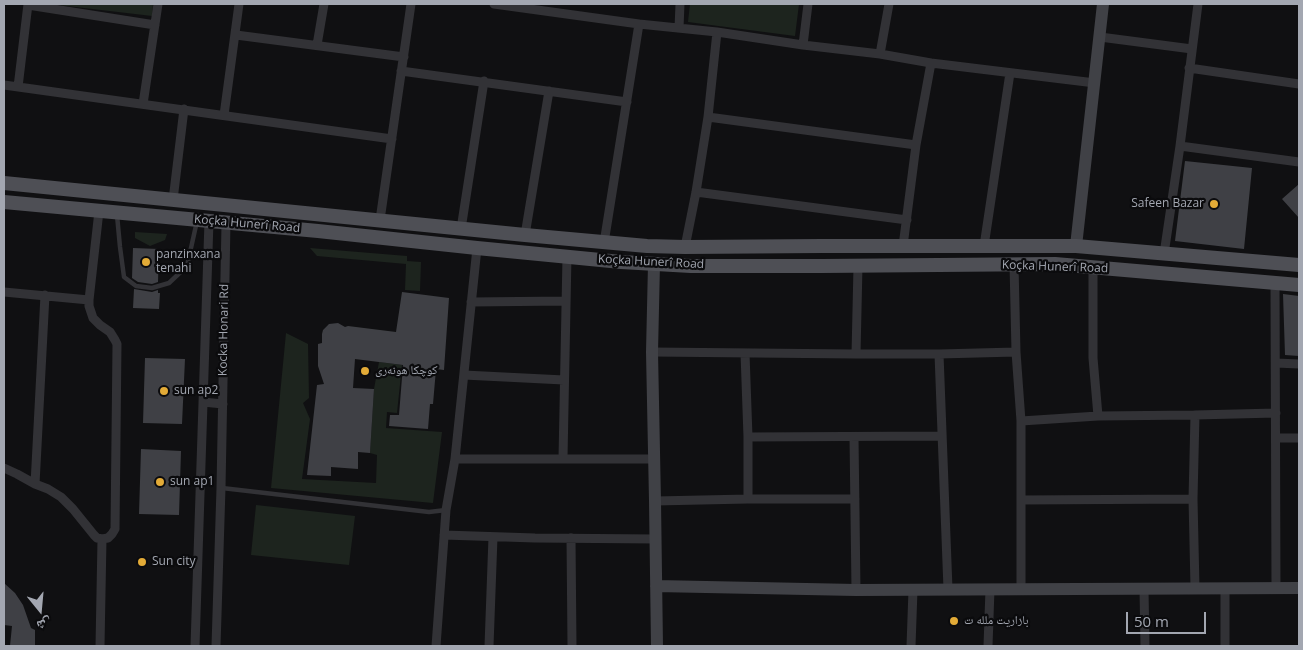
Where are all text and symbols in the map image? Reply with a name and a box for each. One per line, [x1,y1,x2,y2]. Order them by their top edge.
place label: Safeen Bazar [1131,197,1204,211]
marker: Safeen Bazar [1208,198,1220,210]
street label: Koçka Hunerî Road [193,212,301,236]
place label: panzinxana tenahi [156,248,220,276]
street label: Koçka Hunerî Road [597,252,705,272]
marker: panzinxana tenahi [140,256,152,268]
street label: Koçka Hunerî Road [1002,258,1108,276]
street label: Kocka Honari Rd [216,284,232,376]
place label: كوچكا هونەری [375,364,437,378]
marker: كوچكا هونەری [359,365,371,377]
place label: sun ap2 [174,384,218,398]
marker: sun ap2 [158,385,170,397]
place label: sun ap1 [170,475,214,489]
marker: sun ap1 [154,476,166,488]
place label: Sun city [152,555,195,569]
marker: Sun city [136,556,148,568]
north arrow [15,585,65,635]
scale bar [1128,602,1208,634]
text: 50 m [1134,611,1169,631]
text: ش [35,614,54,636]
place label: بازاريت ملله ت [964,614,1029,628]
marker: بازاريت ملله ت [948,615,960,627]

